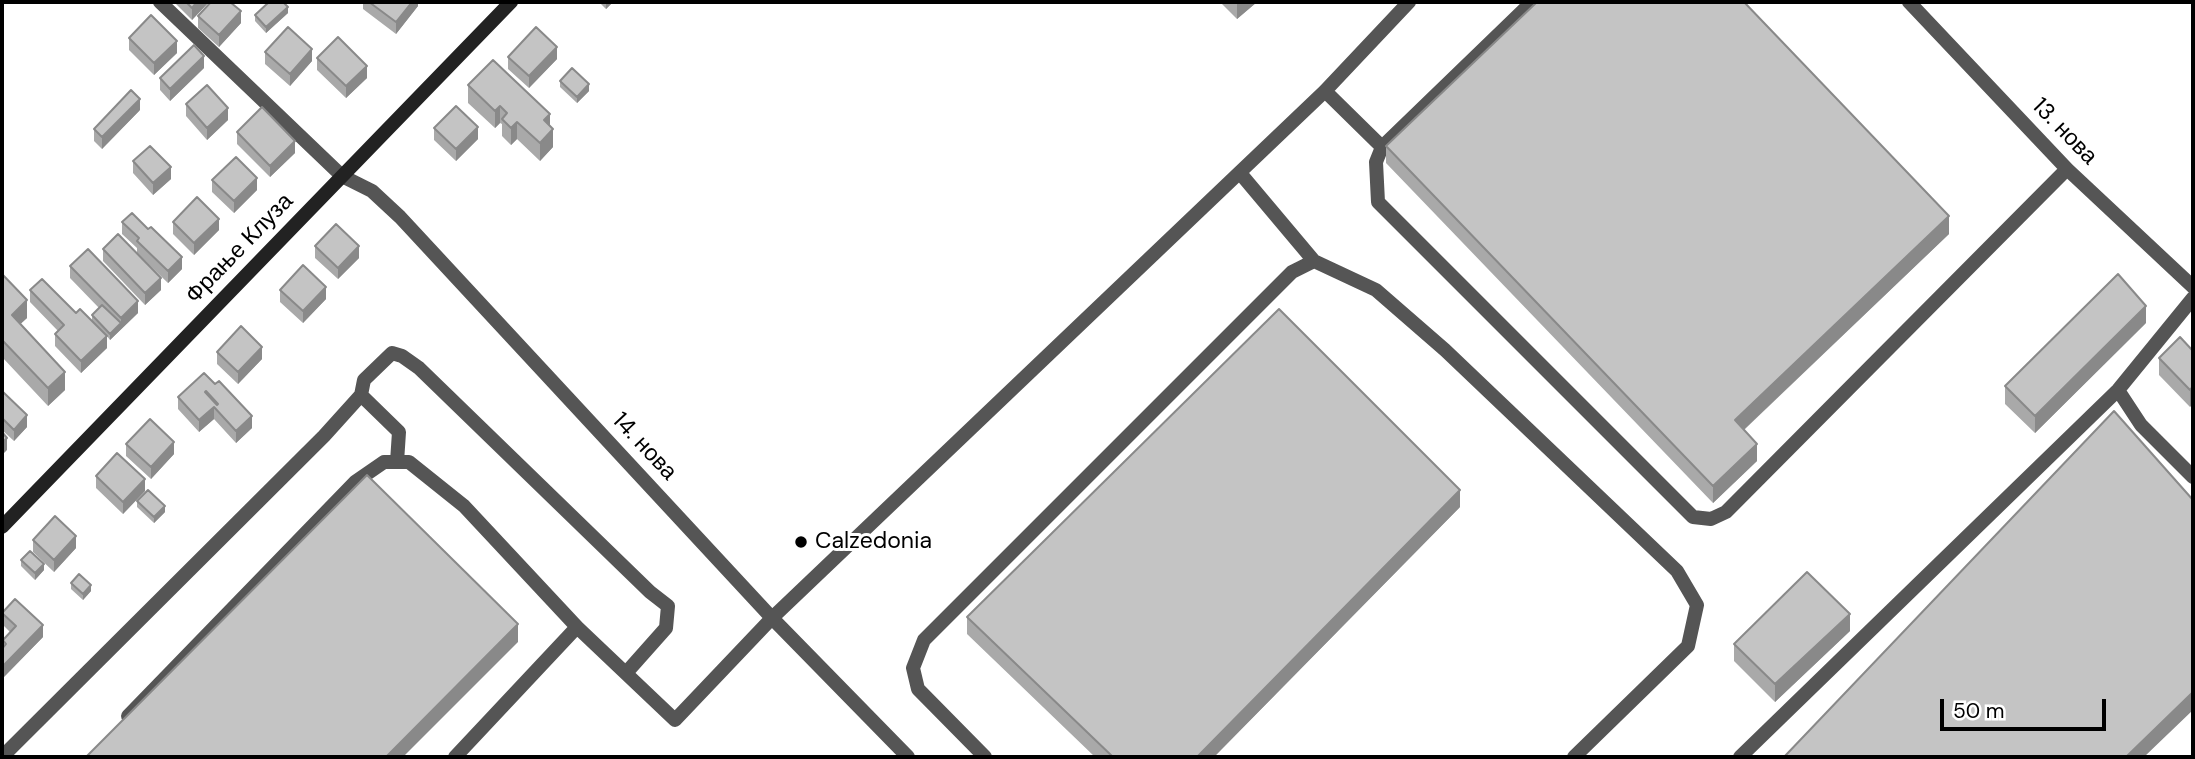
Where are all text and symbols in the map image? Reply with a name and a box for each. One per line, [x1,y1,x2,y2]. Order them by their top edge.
street label: 13. нова [2026,93,2102,171]
street label: Фрање Клуза [181,188,299,310]
street label: 14. нова [606,408,682,486]
place label: Calzedonia [815,528,932,556]
marker: Calzedonia [793,534,809,550]
scale bar [1943,686,2109,730]
text: 50 m [1953,697,2004,725]

